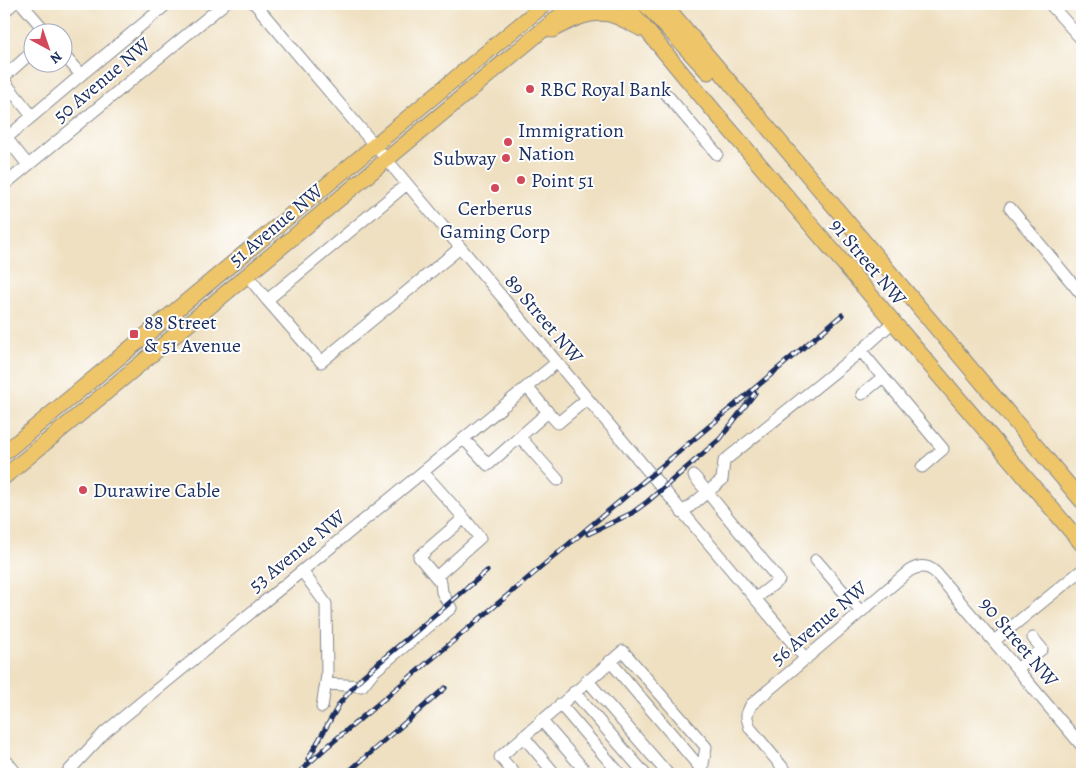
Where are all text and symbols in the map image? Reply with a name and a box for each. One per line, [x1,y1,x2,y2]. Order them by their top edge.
north arrow [22,22,72,72]
street label: 50 Avenue NW [48,32,156,128]
place label: RBC Royal Bank [540,76,671,103]
marker: RBC Royal Bank [524,83,536,95]
place label: Immigration Nation [518,117,624,167]
marker: Immigration Nation [502,136,514,148]
place label: Subway [433,145,497,172]
marker: Subway [500,152,512,164]
place label: Point 51 [531,167,594,194]
marker: Point 51 [515,174,527,186]
street label: 51 Avenue NW [223,177,329,273]
marker: Cerberus Gaming Corp [489,182,501,194]
place label: Cerberus Gaming Corp [440,195,550,245]
street label: 91 Street NW [824,213,913,312]
street label: 89 Street NW [499,269,590,370]
place label: 88 Street & 51 Avenue [144,309,241,359]
marker: 88 Street & 51 Avenue [128,328,140,340]
place label: Durawire Cable [93,477,220,504]
marker: Durawire Cable [77,484,89,496]
street label: 53 Avenue NW [243,503,351,598]
street label: 56 Avenue NW [765,574,873,671]
street label: 90 Street NW [973,591,1065,693]

